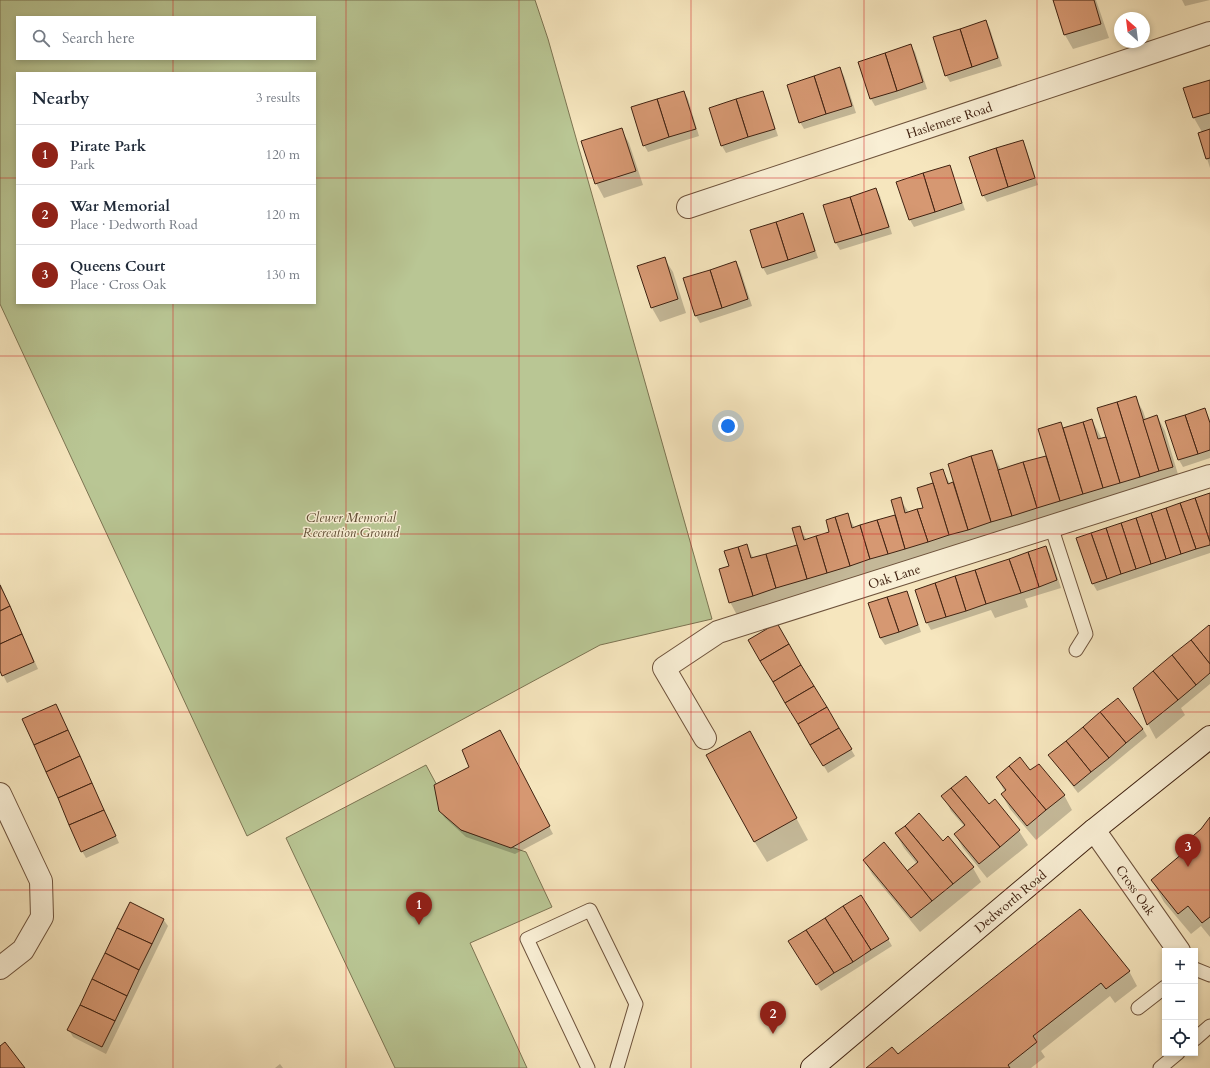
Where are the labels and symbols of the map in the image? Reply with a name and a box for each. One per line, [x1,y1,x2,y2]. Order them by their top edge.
north arrow [1114,12,1150,48]
street label: Haslemere Road [904,99,995,143]
your location [718,416,738,436]
park label: Clewer Memorial Recreation Ground [303,509,400,542]
street label: Oak Lane [866,560,923,594]
pin: 3 [1175,834,1201,867]
street label: Cross Oak [1111,862,1159,919]
street label: Dedworth Road [971,866,1051,937]
pin: 1 [406,892,432,925]
pin: 2 [760,1001,786,1034]

